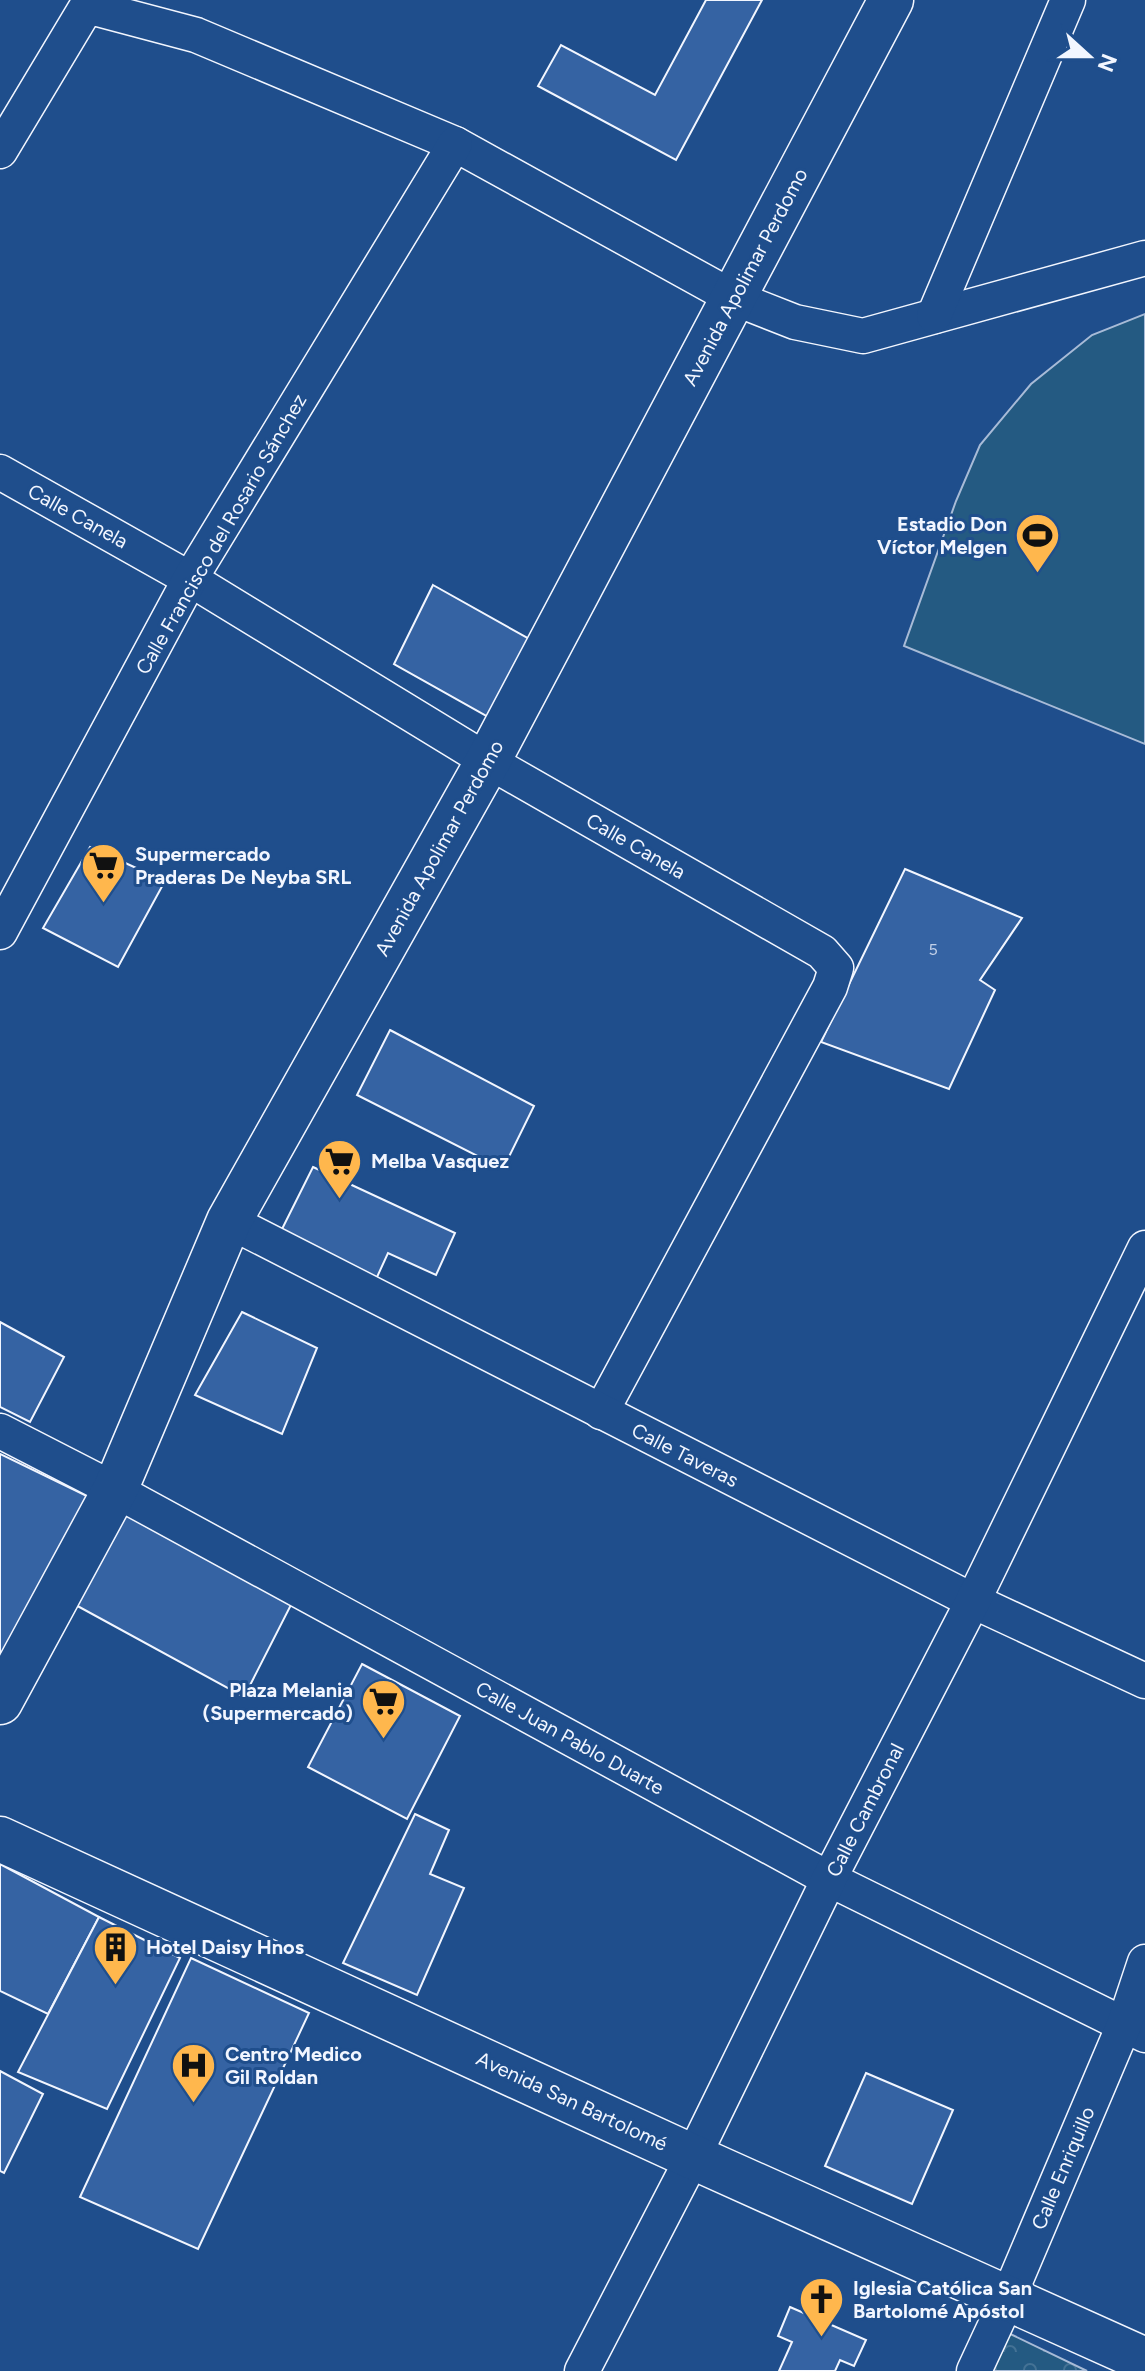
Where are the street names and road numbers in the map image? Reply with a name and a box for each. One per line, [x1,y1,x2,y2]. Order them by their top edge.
street label: Avenida Apolimar Perdomo [677,164,813,390]
street label: Calle Francisco del Rosario Sánchez [131,389,311,679]
street label: Calle Canela [24,479,132,553]
street label: Avenida Apolimar Perdomo [370,736,508,960]
street label: Calle Canela [582,808,690,884]
street label: Calle Taveras [628,1418,742,1492]
street label: Calle Juan Pablo Duarte [472,1676,668,1800]
street label: Calle Cambronal [821,1739,909,1881]
street label: Avenida San Bartolomé [473,2046,671,2156]
street label: Calle Enriquillo [1026,2103,1100,2233]

